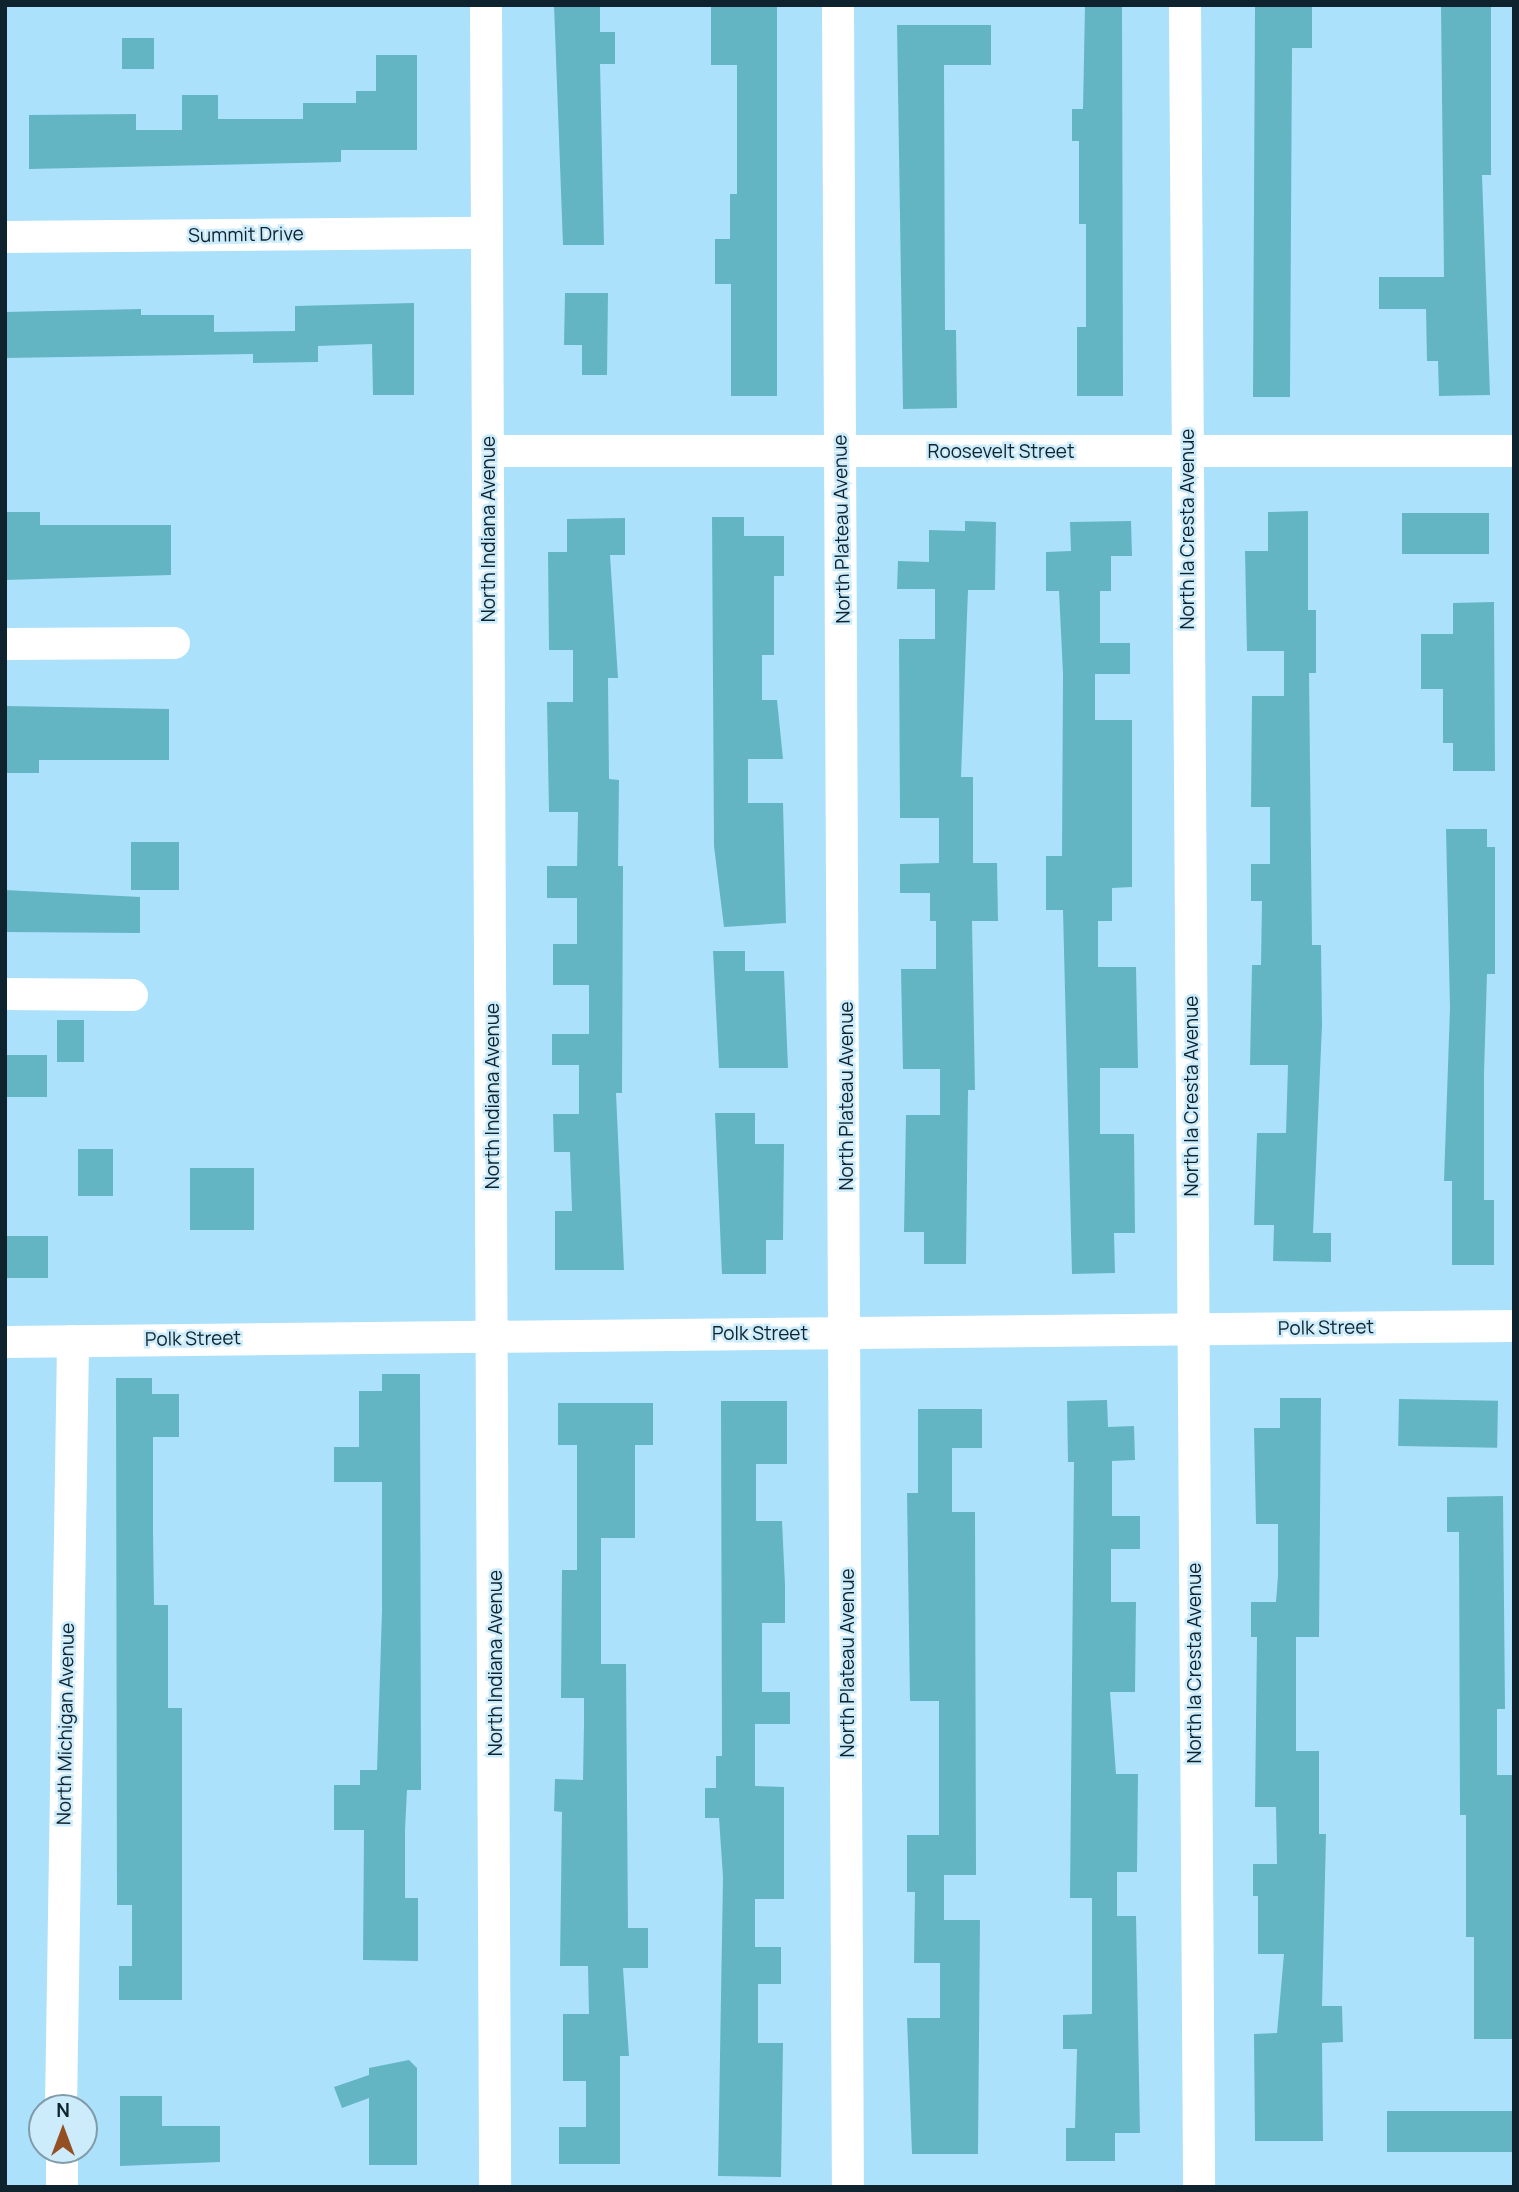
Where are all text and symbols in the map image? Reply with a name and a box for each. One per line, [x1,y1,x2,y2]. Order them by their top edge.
street label: Summit Drive [188,223,304,247]
street label: North la Cresta Avenue [1177,429,1199,629]
street label: North Plateau Avenue [829,434,855,624]
street label: North Indiana Avenue [478,436,500,622]
street label: Roosevelt Street [927,441,1075,463]
street label: North la Cresta Avenue [1181,996,1203,1196]
street label: North Plateau Avenue [836,1001,858,1191]
street label: North Indiana Avenue [482,1003,504,1189]
street label: Polk Street [1278,1316,1374,1340]
street label: Polk Street [712,1323,808,1345]
street label: Polk Street [145,1327,241,1351]
street label: North la Cresta Avenue [1184,1563,1206,1763]
street label: North Plateau Avenue [837,1568,859,1758]
street label: North Indiana Avenue [485,1570,507,1756]
street label: North Michigan Avenue [53,1623,79,1825]
north arrow [28,2094,98,2164]
text: N [56,2097,70,2123]

